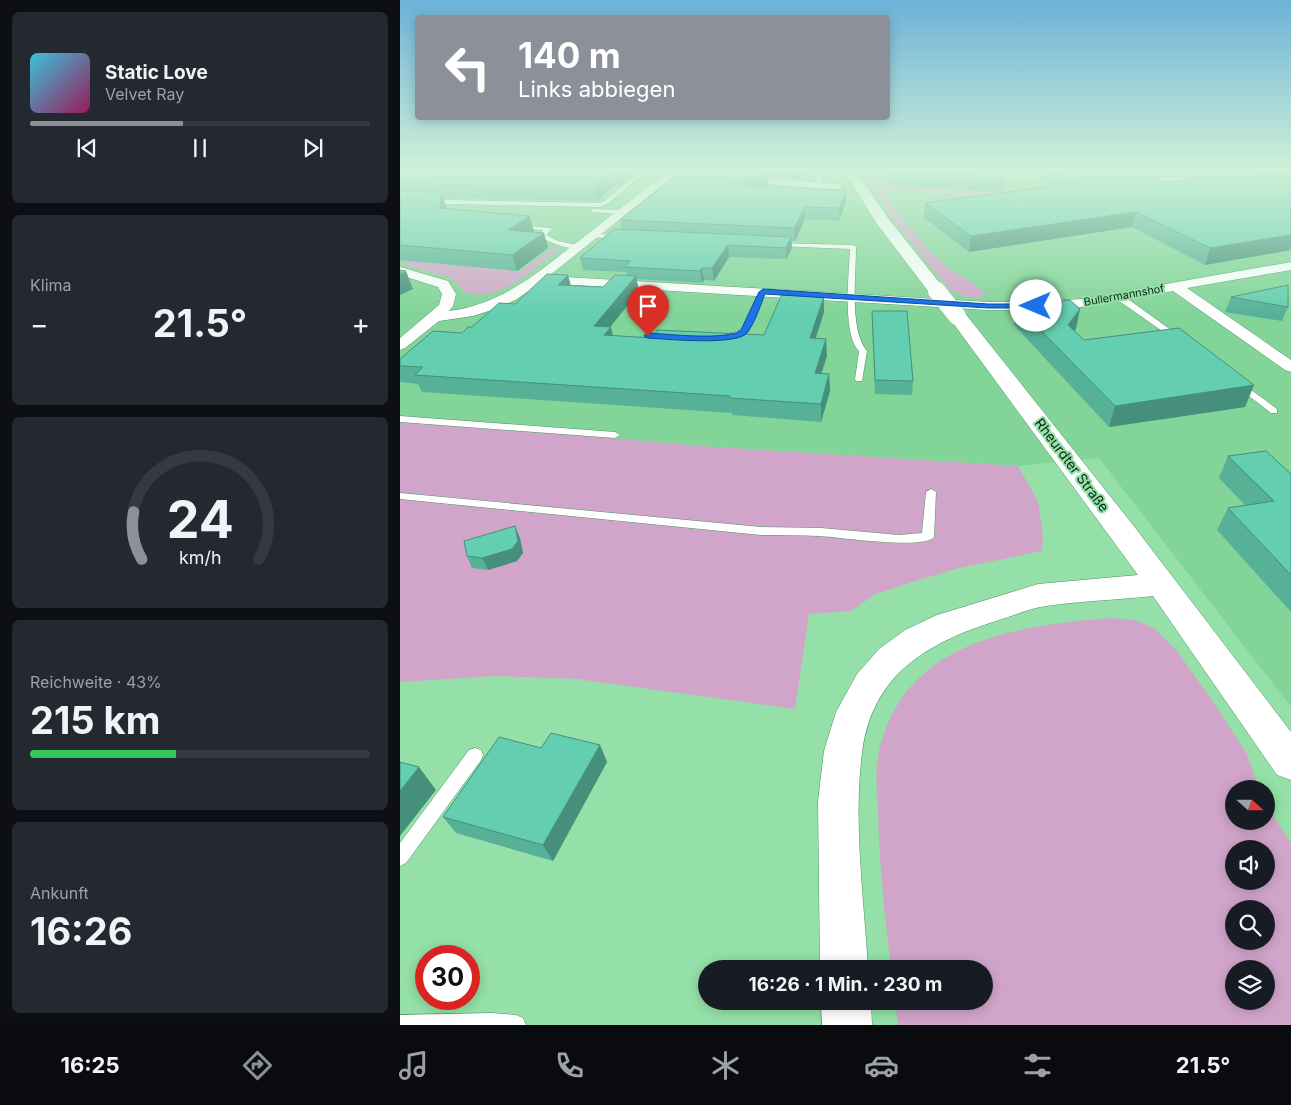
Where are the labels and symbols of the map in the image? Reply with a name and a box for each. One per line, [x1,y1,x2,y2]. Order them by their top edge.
position arrow [1009,279,1061,331]
street label: Bullermannshof [1083,281,1165,309]
pin [627,285,669,336]
street label: Rheurdter Straße [1032,415,1113,515]
north arrow [1225,780,1275,830]
speed limit sign: 30 [415,945,480,1010]

